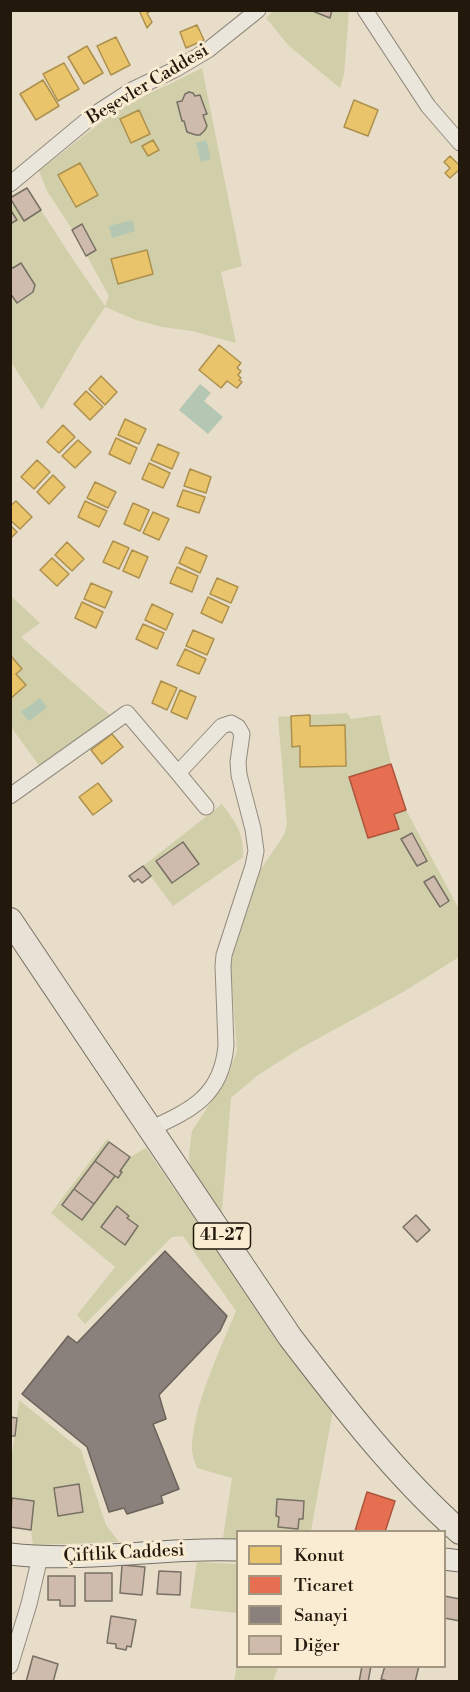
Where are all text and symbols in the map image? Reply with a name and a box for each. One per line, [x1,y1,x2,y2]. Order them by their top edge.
street label: Beşevler Caddesi [83,40,213,130]
road number: 41-27 [194,1223,250,1249]
legend [236,1530,446,1668]
street label: Çiftlik Caddesi [63,1540,185,1568]
text: Konut [294,1544,344,1567]
text: Ticaret [294,1574,354,1597]
text: Sanayi [294,1604,348,1627]
text: Diğer [294,1634,340,1657]

